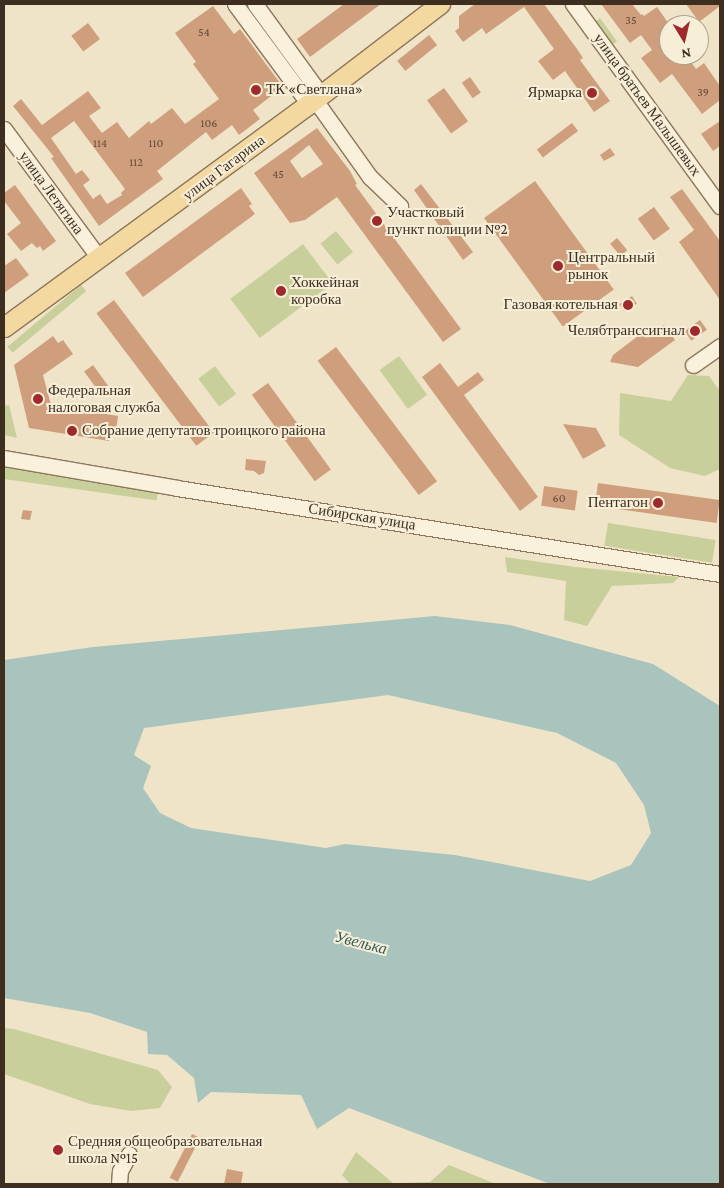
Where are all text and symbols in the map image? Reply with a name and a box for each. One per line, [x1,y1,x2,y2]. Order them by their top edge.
house number: 35 [625,14,637,28]
north arrow [659,15,709,65]
house number: 54 [198,26,210,40]
street label: улица братьев Малышевых [589,30,705,180]
text: N [680,45,692,62]
place label: ТК «Светлана» [266,81,363,99]
marker: ТК «Светлана» [250,84,262,96]
place label: Ярмарка [527,84,582,102]
house number: 39 [697,86,709,100]
marker: Ярмарка [586,87,598,99]
house number: 106 [201,117,217,131]
street label: улица Гагарина [180,131,268,205]
house number: 114 [93,137,107,151]
house number: 110 [149,137,163,151]
street label: улица Летягина [15,148,87,238]
house number: 112 [129,156,143,170]
house number: 45 [272,168,284,182]
place label: Участковый пункт полиции №2 [387,203,508,238]
marker: Участковый пункт полиции №2 [371,215,383,227]
place label: Центральный рынок [568,248,655,283]
marker: Центральный рынок [552,260,564,272]
place label: Хоккейная коробка [291,273,359,308]
marker: Хоккейная коробка [275,285,287,297]
place label: Газовая котельная [504,296,618,314]
marker: Газовая котельная [622,299,634,311]
place label: Челябтранссигнал [568,322,685,340]
marker: Челябтранссигнал [689,325,701,337]
place label: Федеральная налоговая служба [48,381,160,416]
marker: Федеральная налоговая служба [32,393,44,405]
place label: Собрание депутатов троицкого района [82,422,326,440]
marker: Собрание депутатов троицкого района [66,425,78,437]
house number: 60 [553,492,565,506]
place label: Пентагон [588,494,648,512]
marker: Пентагон [652,497,664,509]
street label: Сибирская улица [307,500,417,534]
water label: Увелька [333,927,389,959]
place label: Средняя общеобразовательная школа №15 [68,1132,262,1167]
marker: Средняя общеобразовательная школа №15 [52,1144,64,1156]

